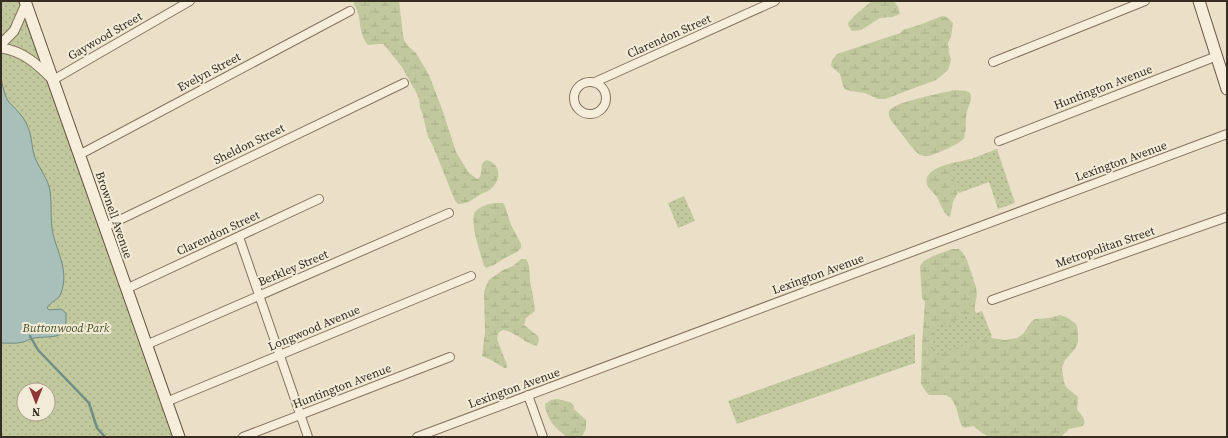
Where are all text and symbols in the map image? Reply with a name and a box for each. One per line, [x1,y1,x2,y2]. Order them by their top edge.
street label: Gaywood Street [65,8,145,64]
street label: Clarendon Street [625,10,713,62]
street label: Evelyn Street [175,49,244,95]
street label: Huntington Avenue [1051,61,1155,113]
street label: Sheldon Street [211,120,287,168]
street label: Lexington Avenue [1073,137,1169,185]
street label: Brownell Avenue [92,169,136,261]
street label: Clarendon Street [174,207,262,259]
street label: Metropolitan Street [1053,223,1157,271]
street label: Berkley Street [255,246,331,290]
street label: Lexington Avenue [770,250,866,298]
street label: Longwood Avenue [266,301,362,355]
park label: Buttonwood Park [22,320,110,336]
street label: Huntington Avenue [290,360,394,412]
street label: Lexington Avenue [466,364,562,412]
north arrow [16,382,56,422]
text: N [32,404,40,419]

